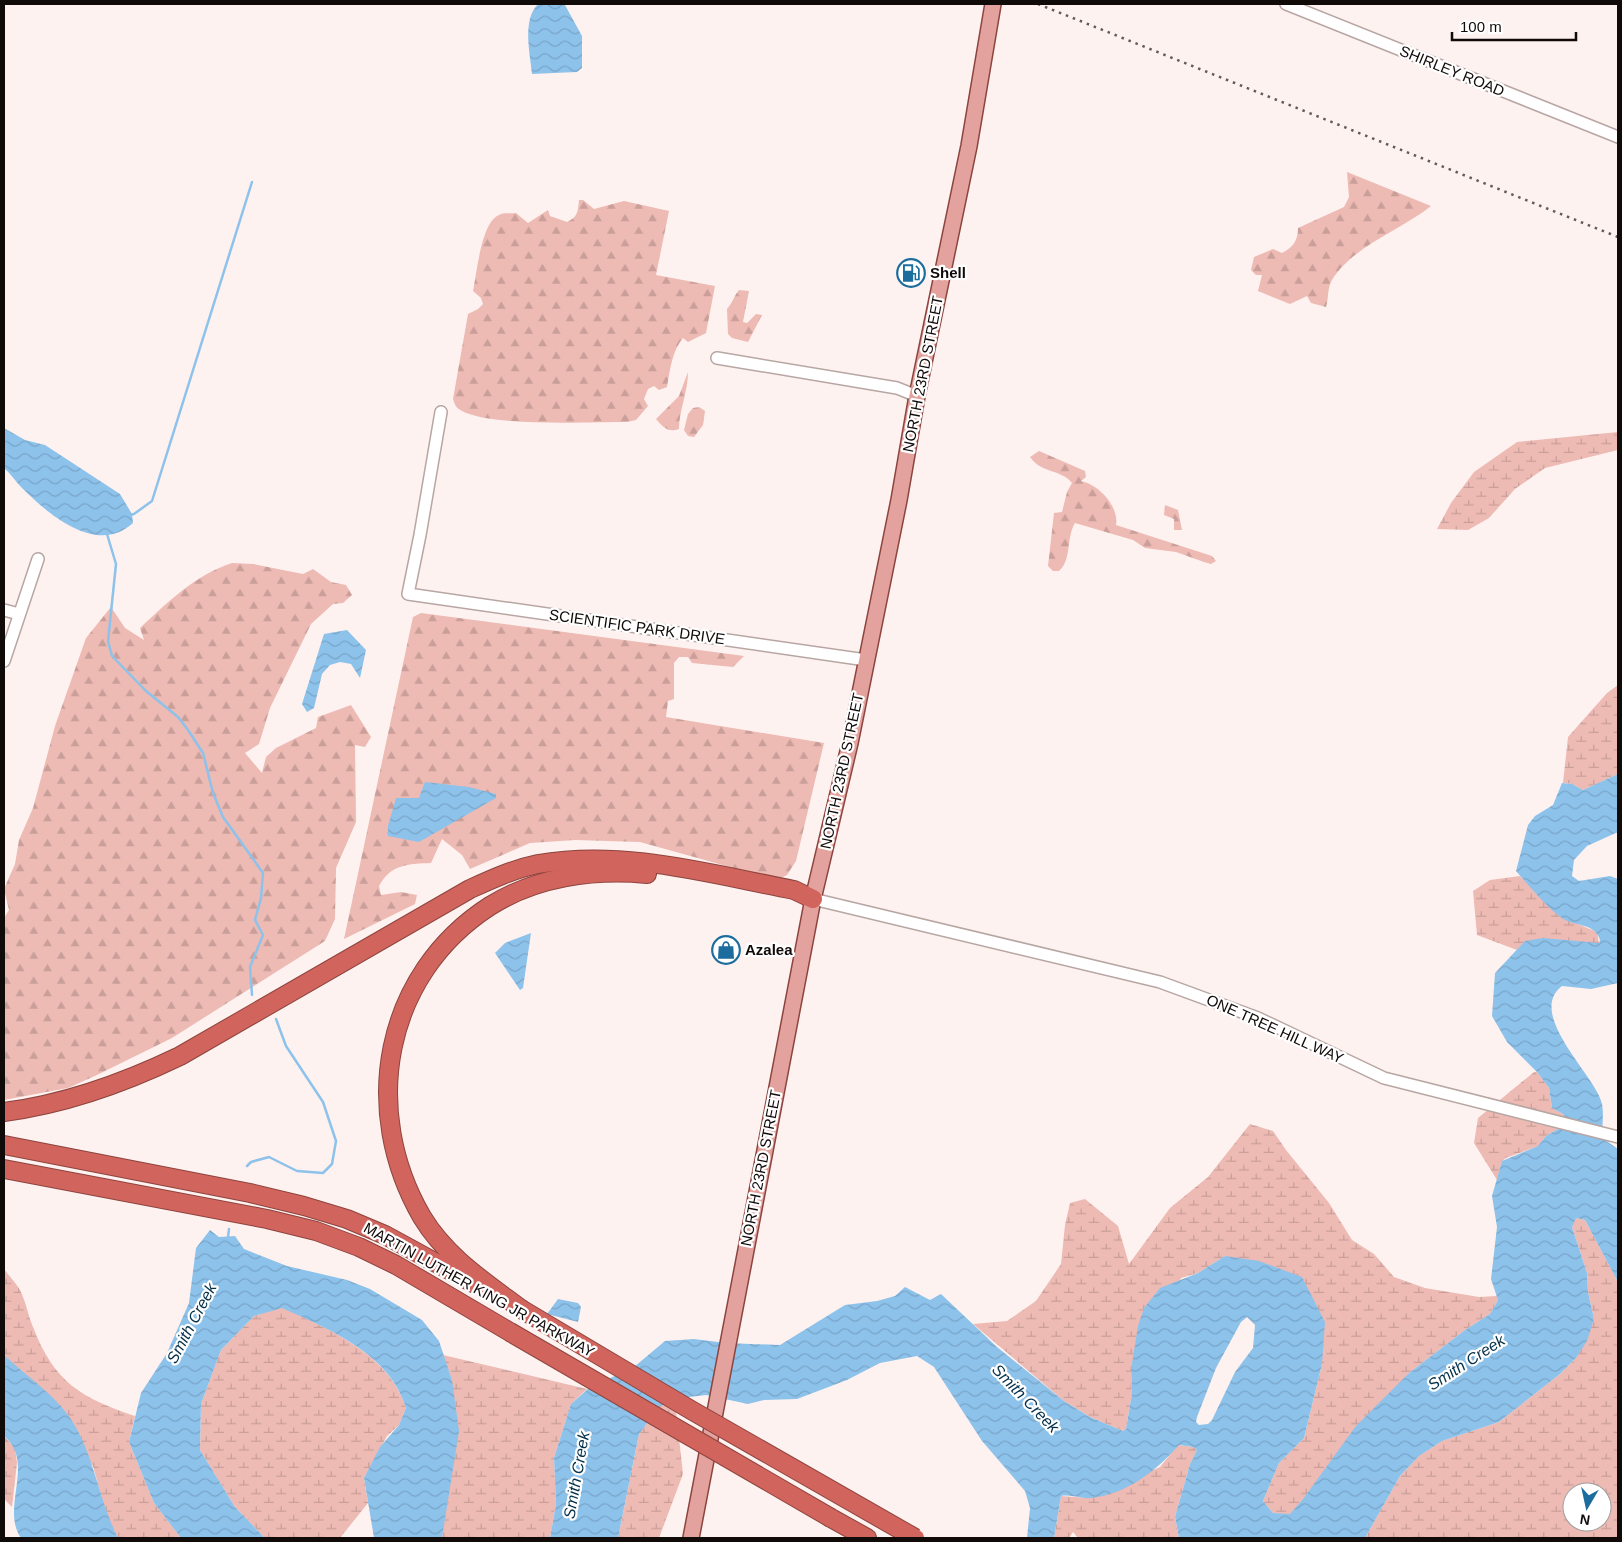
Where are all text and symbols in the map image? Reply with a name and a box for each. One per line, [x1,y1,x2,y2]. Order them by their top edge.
scale bar [1452,10,1576,42]
text: 100 m [1460,18,1502,35]
street label: SHIRLEY ROAD [1397,42,1507,99]
fuel station icon: Shell [896,258,926,288]
place label: Shell [930,264,966,281]
street label: NORTH 23RD STREET [899,294,946,454]
street label: SCIENTIFIC PARK DRIVE [548,606,726,647]
street label: NORTH 23RD STREET [817,691,866,850]
shop icon: Azalea [711,935,741,965]
place label: Azalea [745,941,793,958]
street label: ONE TREE HILL WAY [1204,991,1346,1066]
street label: NORTH 23RD STREET [737,1088,784,1248]
street label: MARTIN LUTHER KING JR PARKWAY [361,1219,598,1360]
water label: Smith Creek [163,1280,220,1366]
water label: Smith Creek [1425,1331,1509,1394]
water label: Smith Creek [989,1361,1063,1437]
water label: Smith Creek [560,1429,593,1520]
north arrow [1562,1482,1612,1532]
text: N [1579,1511,1591,1529]

